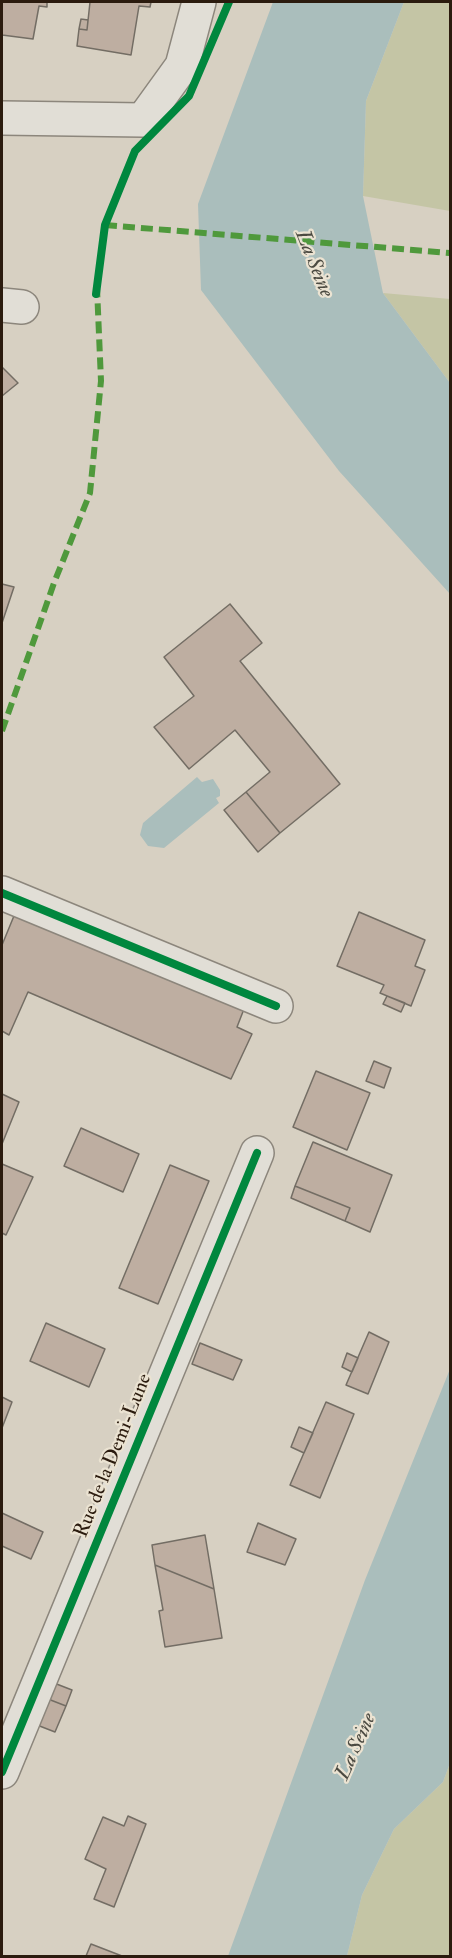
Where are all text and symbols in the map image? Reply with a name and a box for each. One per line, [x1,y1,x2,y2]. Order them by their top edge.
water label: La Seine [288,227,338,301]
street label: Rue de la Demi-Lune [70,1371,158,1541]
water label: La Seine [331,1710,383,1784]

